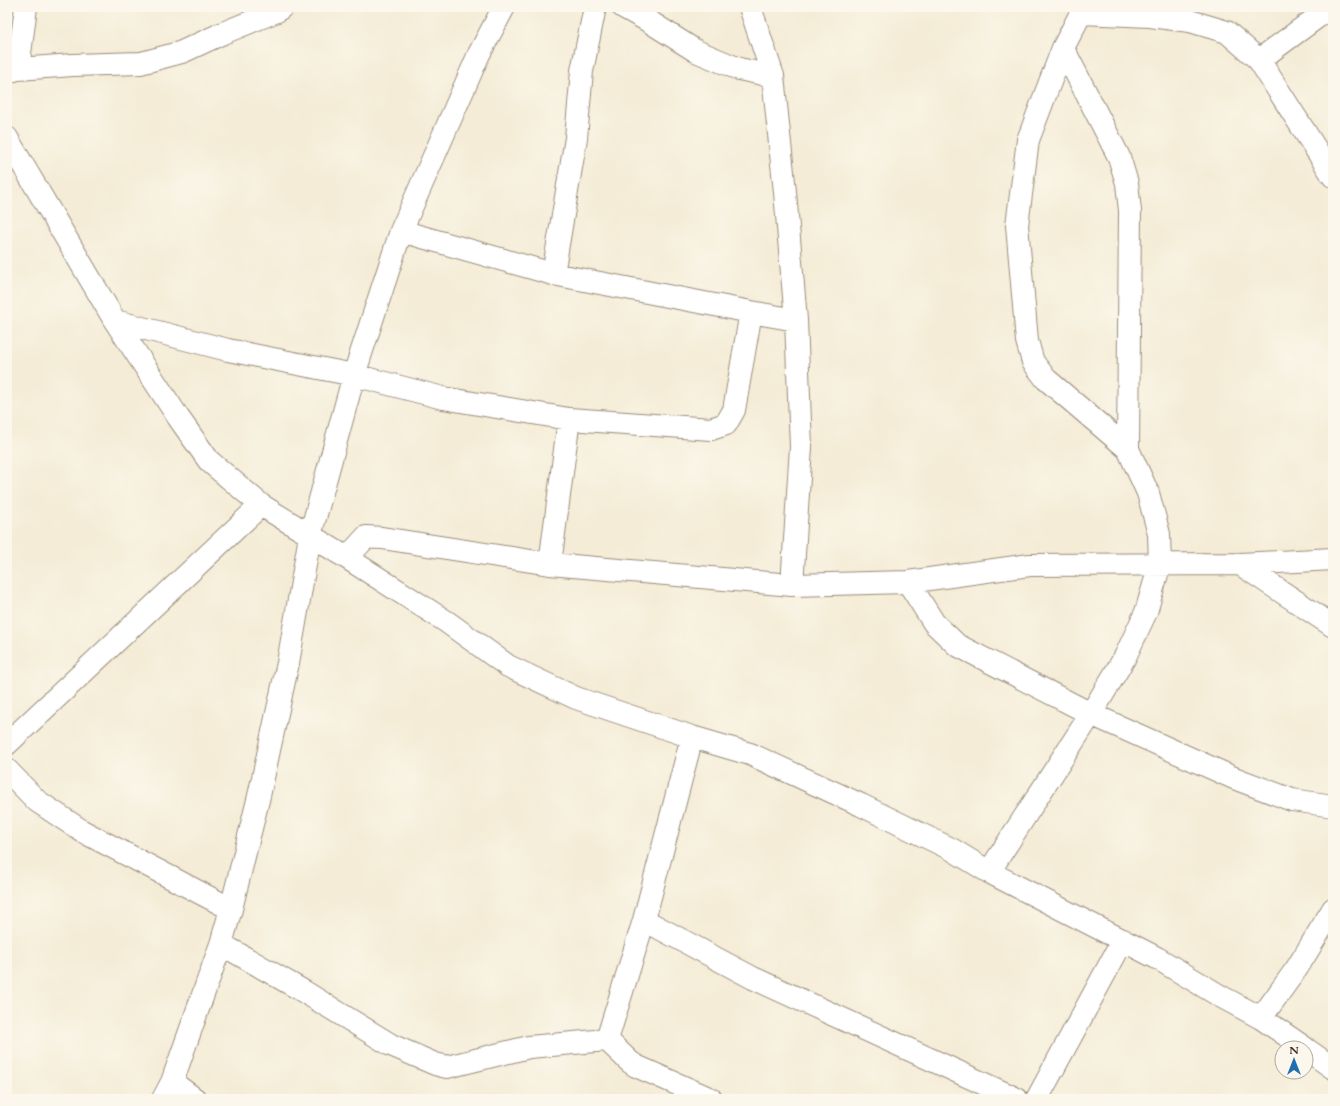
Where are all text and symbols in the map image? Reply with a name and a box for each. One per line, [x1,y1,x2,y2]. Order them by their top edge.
north arrow [1274,1040,1314,1080]
text: N [1289,1043,1299,1058]

